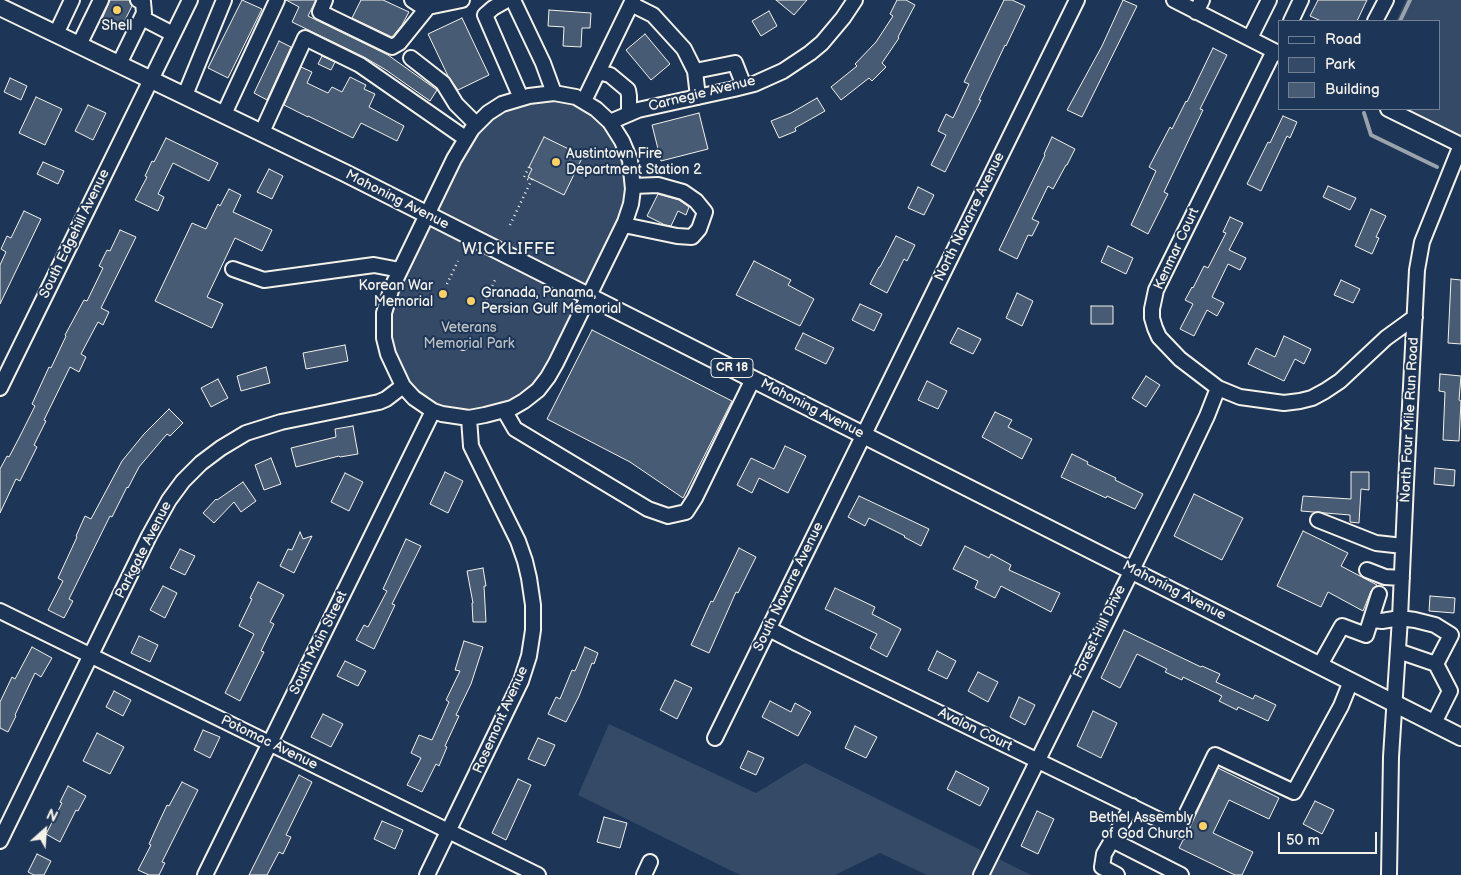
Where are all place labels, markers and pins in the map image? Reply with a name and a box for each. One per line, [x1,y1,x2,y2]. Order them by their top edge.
marker: Shell [111,4,123,16]
place label: Shell [102,18,132,34]
place label: Austintown Fire Department Station 2 [566,146,701,178]
marker: Austintown Fire Department Station 2 [550,156,562,168]
place label: Korean War Memorial [359,278,433,310]
place label: Granada, Panama, Persian Gulf Memorial [481,285,621,318]
marker: Korean War Memorial [437,288,449,300]
marker: Granada, Panama, Persian Gulf Memorial [465,295,477,307]
place label: Bethel Assembly of God Church [1089,810,1193,842]
marker: Bethel Assembly of God Church [1197,820,1209,832]

